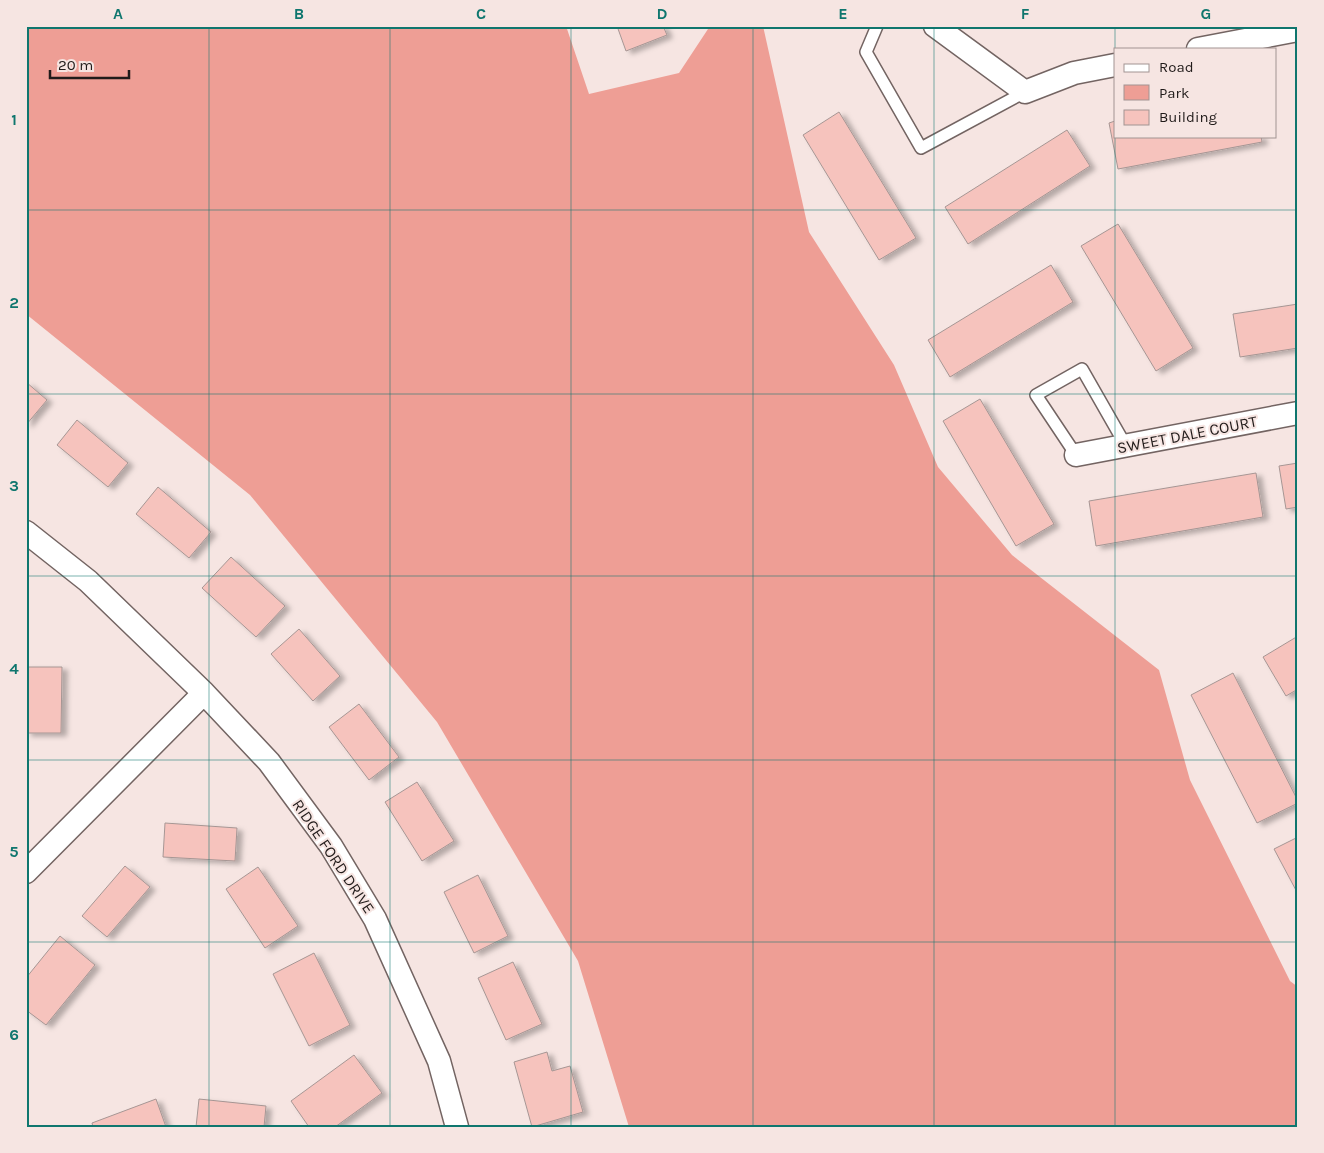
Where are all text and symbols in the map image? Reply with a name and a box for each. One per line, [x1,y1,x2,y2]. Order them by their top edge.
text: A [113,4,123,23]
text: B [294,4,304,23]
text: C [476,4,486,23]
text: D [657,4,668,23]
text: E [838,4,848,23]
text: F [1021,4,1030,23]
text: G [1201,4,1211,23]
scale bar [50,48,129,80]
legend [1114,48,1276,138]
text: 20 m [58,56,93,74]
text: Road [1159,58,1194,76]
text: Park [1159,84,1189,102]
text: Building [1159,108,1217,126]
text: 1 [11,110,17,129]
text: 2 [9,293,19,312]
street label: SWEET DALE COURT [1115,412,1259,457]
text: 3 [9,476,19,495]
text: 4 [9,659,19,678]
street label: RIDGE FORD DRIVE [288,796,379,917]
text: 5 [9,842,19,861]
text: 6 [9,1025,19,1044]

